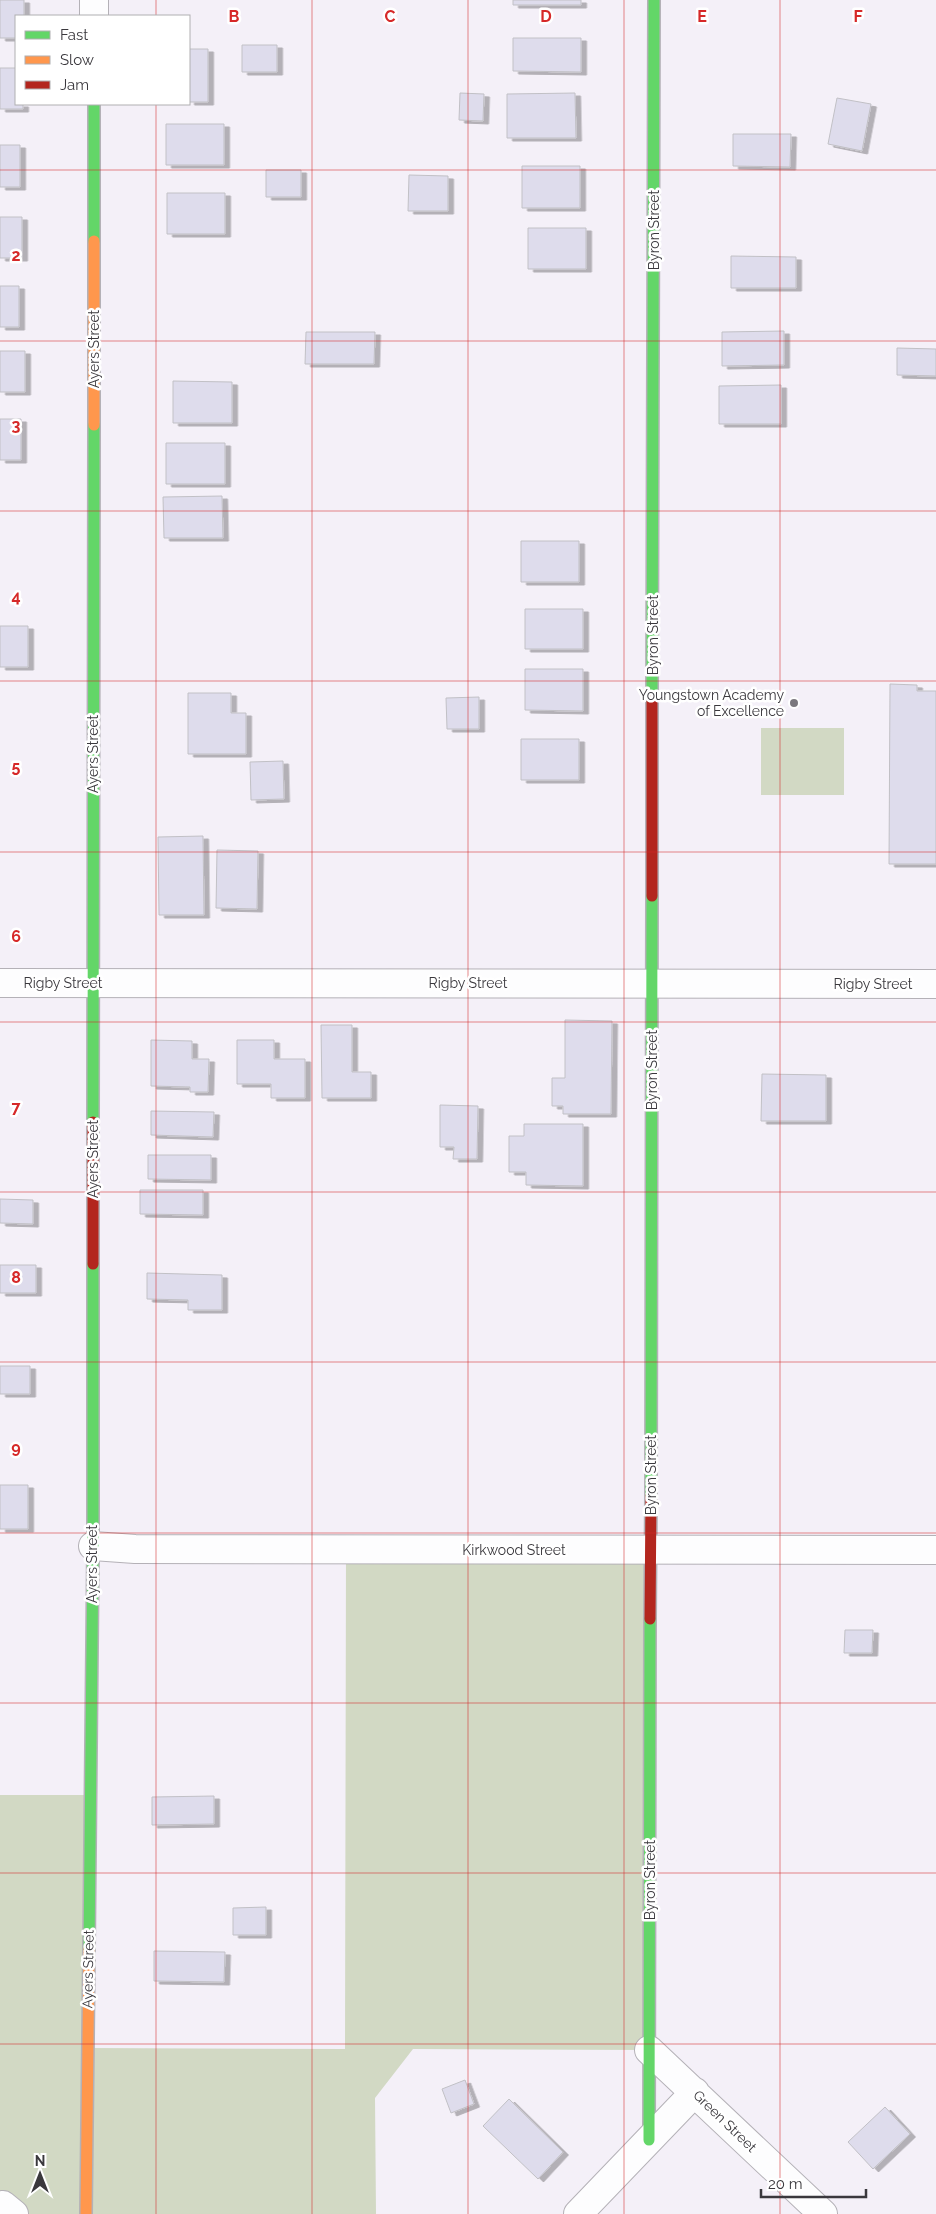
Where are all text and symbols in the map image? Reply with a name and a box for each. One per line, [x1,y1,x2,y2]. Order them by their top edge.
text: B [229,7,240,26]
text: C [385,7,396,26]
text: D [540,7,552,26]
text: E [697,7,707,26]
text: F [853,7,863,26]
legend [15,15,190,105]
text: Fast [60,26,88,44]
text: Slow [60,51,94,69]
text: Jam [60,76,89,94]
street label: Byron Street [646,190,662,270]
text: 2 [11,246,21,265]
street label: Ayers Street [86,309,102,388]
text: 3 [12,416,21,435]
text: 4 [11,587,21,606]
street label: Byron Street [645,595,661,675]
place label: Youngstown Academy of Excellence [639,687,784,719]
marker: Youngstown Academy of Excellence [788,697,800,709]
street label: Ayers Street [85,714,101,793]
text: 5 [12,757,21,776]
text: 6 [11,927,21,946]
street label: Rigby Street [24,975,103,991]
street label: Rigby Street [429,975,508,991]
street label: Rigby Street [834,976,913,992]
street label: Byron Street [644,1030,660,1110]
text: 7 [12,1098,21,1117]
street label: Ayers Street [85,1119,101,1198]
text: 8 [11,1268,21,1287]
street label: Byron Street [643,1435,659,1515]
text: 9 [11,1438,21,1457]
street label: Ayers Street [84,1524,100,1603]
street label: Kirkwood Street [462,1542,566,1558]
street label: Byron Street [642,1840,658,1920]
street label: Ayers Street [79,1929,97,2008]
street label: Green Street [690,2087,760,2155]
north arrow [15,2149,65,2199]
text: N [35,2153,45,2169]
scale bar [761,2166,866,2198]
text: 20 m [768,2175,803,2193]

